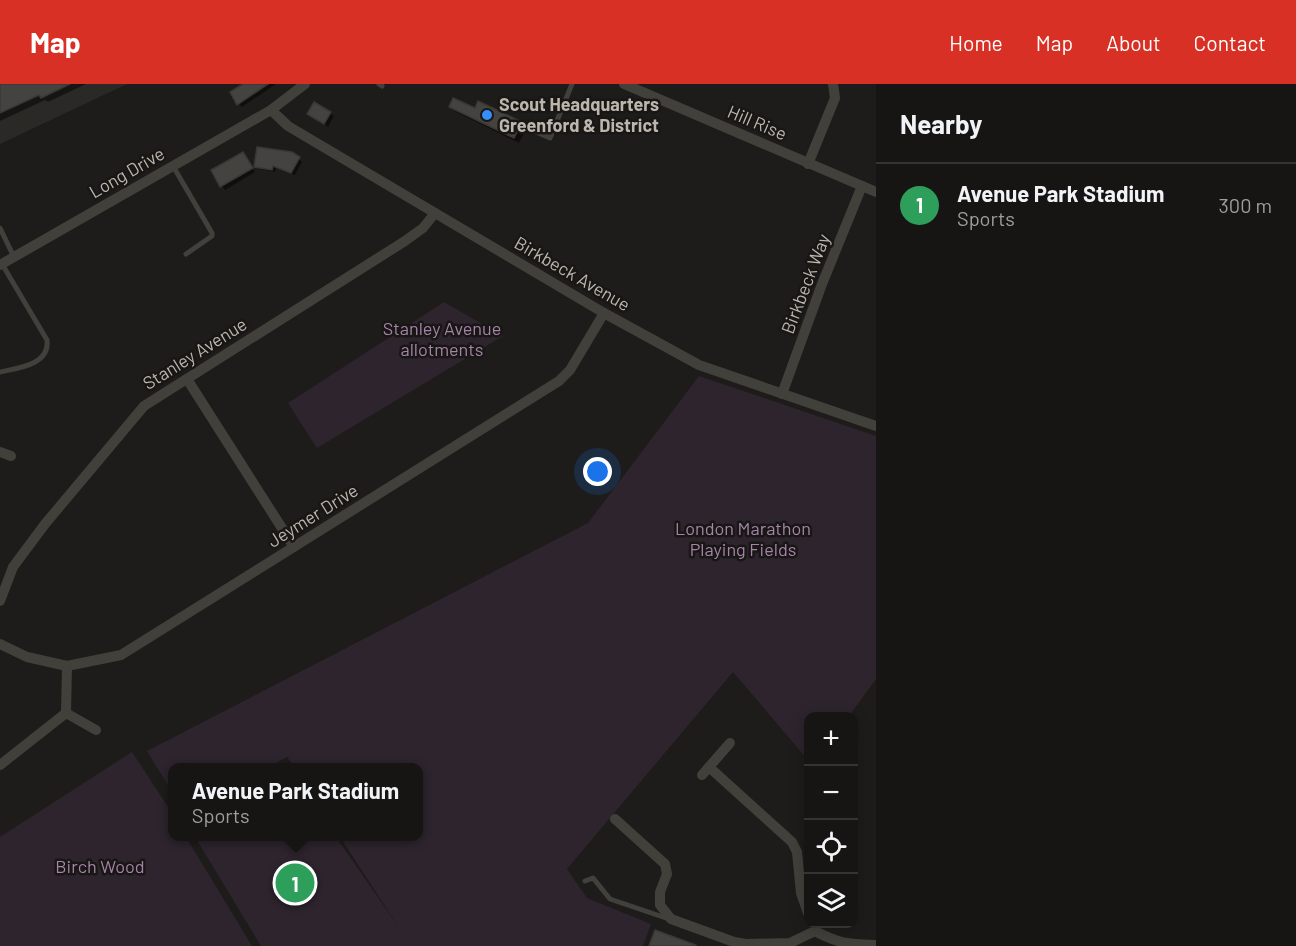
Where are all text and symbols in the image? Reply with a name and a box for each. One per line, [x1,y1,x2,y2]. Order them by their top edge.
text: Map [30,25,81,59]
text: Home [949,30,1003,55]
text: Map [1036,30,1073,55]
text: About [1106,30,1161,55]
text: Contact [1194,30,1266,55]
place label: Scout Headquarters Greenford & District [499,93,659,136]
street label: Hill Rise [725,100,790,144]
marker: Scout Headquarters Greenford & District [480,108,494,122]
text: Nearby [900,108,982,139]
street label: Long Drive [85,142,168,202]
text: Avenue Park Stadium [957,180,1164,206]
text: 1 [916,193,923,217]
text: 300 m [1219,193,1272,217]
text: Sports [957,206,1015,230]
street label: Birkbeck Avenue [511,231,634,315]
street label: Birkbeck Way [776,231,834,337]
street label: Stanley Avenue [138,312,251,394]
park label: Stanley Avenue allotments [383,317,501,360]
your location [583,457,612,486]
street label: Jeymer Drive [263,479,362,552]
park label: London Marathon Playing Fields [675,517,811,560]
map controls [804,712,858,928]
button: + [804,712,858,766]
popup [168,763,423,841]
button: − [804,766,858,820]
text: Avenue Park Stadium [192,777,399,803]
text: Sports [192,803,250,827]
button: locate [804,820,858,874]
park label: Birch Wood [55,855,145,877]
pin: 1 [276,860,314,906]
button: layers [804,874,858,928]

